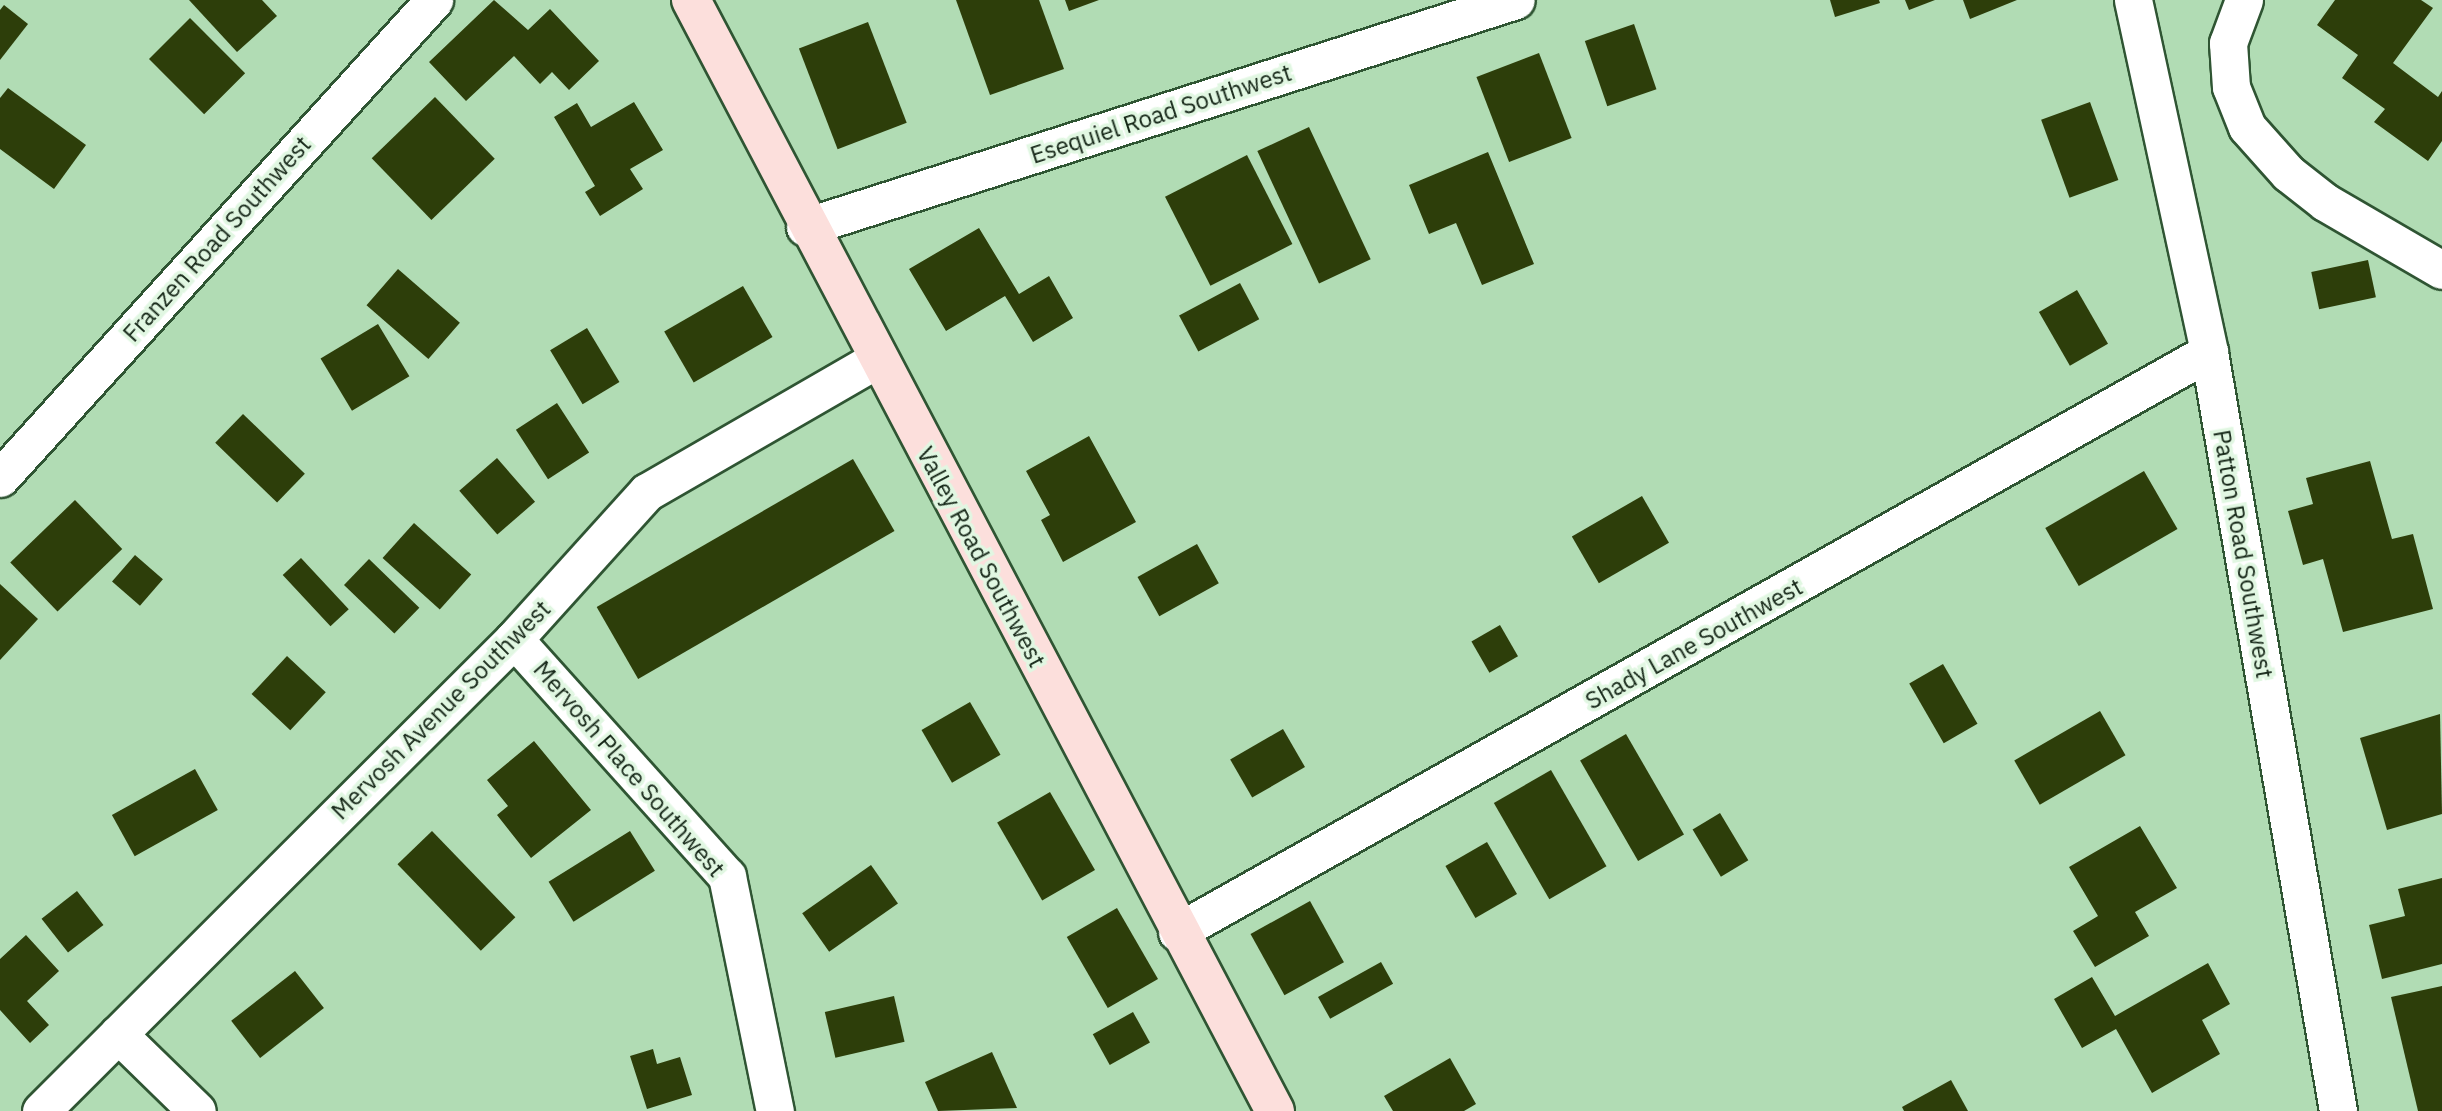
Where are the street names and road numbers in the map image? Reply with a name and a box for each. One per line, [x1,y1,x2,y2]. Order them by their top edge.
street label: Esequiel Road Southwest [1027,58,1295,170]
street label: Franzen Road Southwest [117,130,317,348]
street label: Patton Road Southwest [2207,428,2279,680]
street label: Valley Road Southwest [911,442,1051,672]
street label: Shady Lane Southwest [1580,572,1808,716]
street label: Mervosh Avenue Southwest [325,594,557,826]
street label: Mervosh Place Southwest [527,655,731,883]

